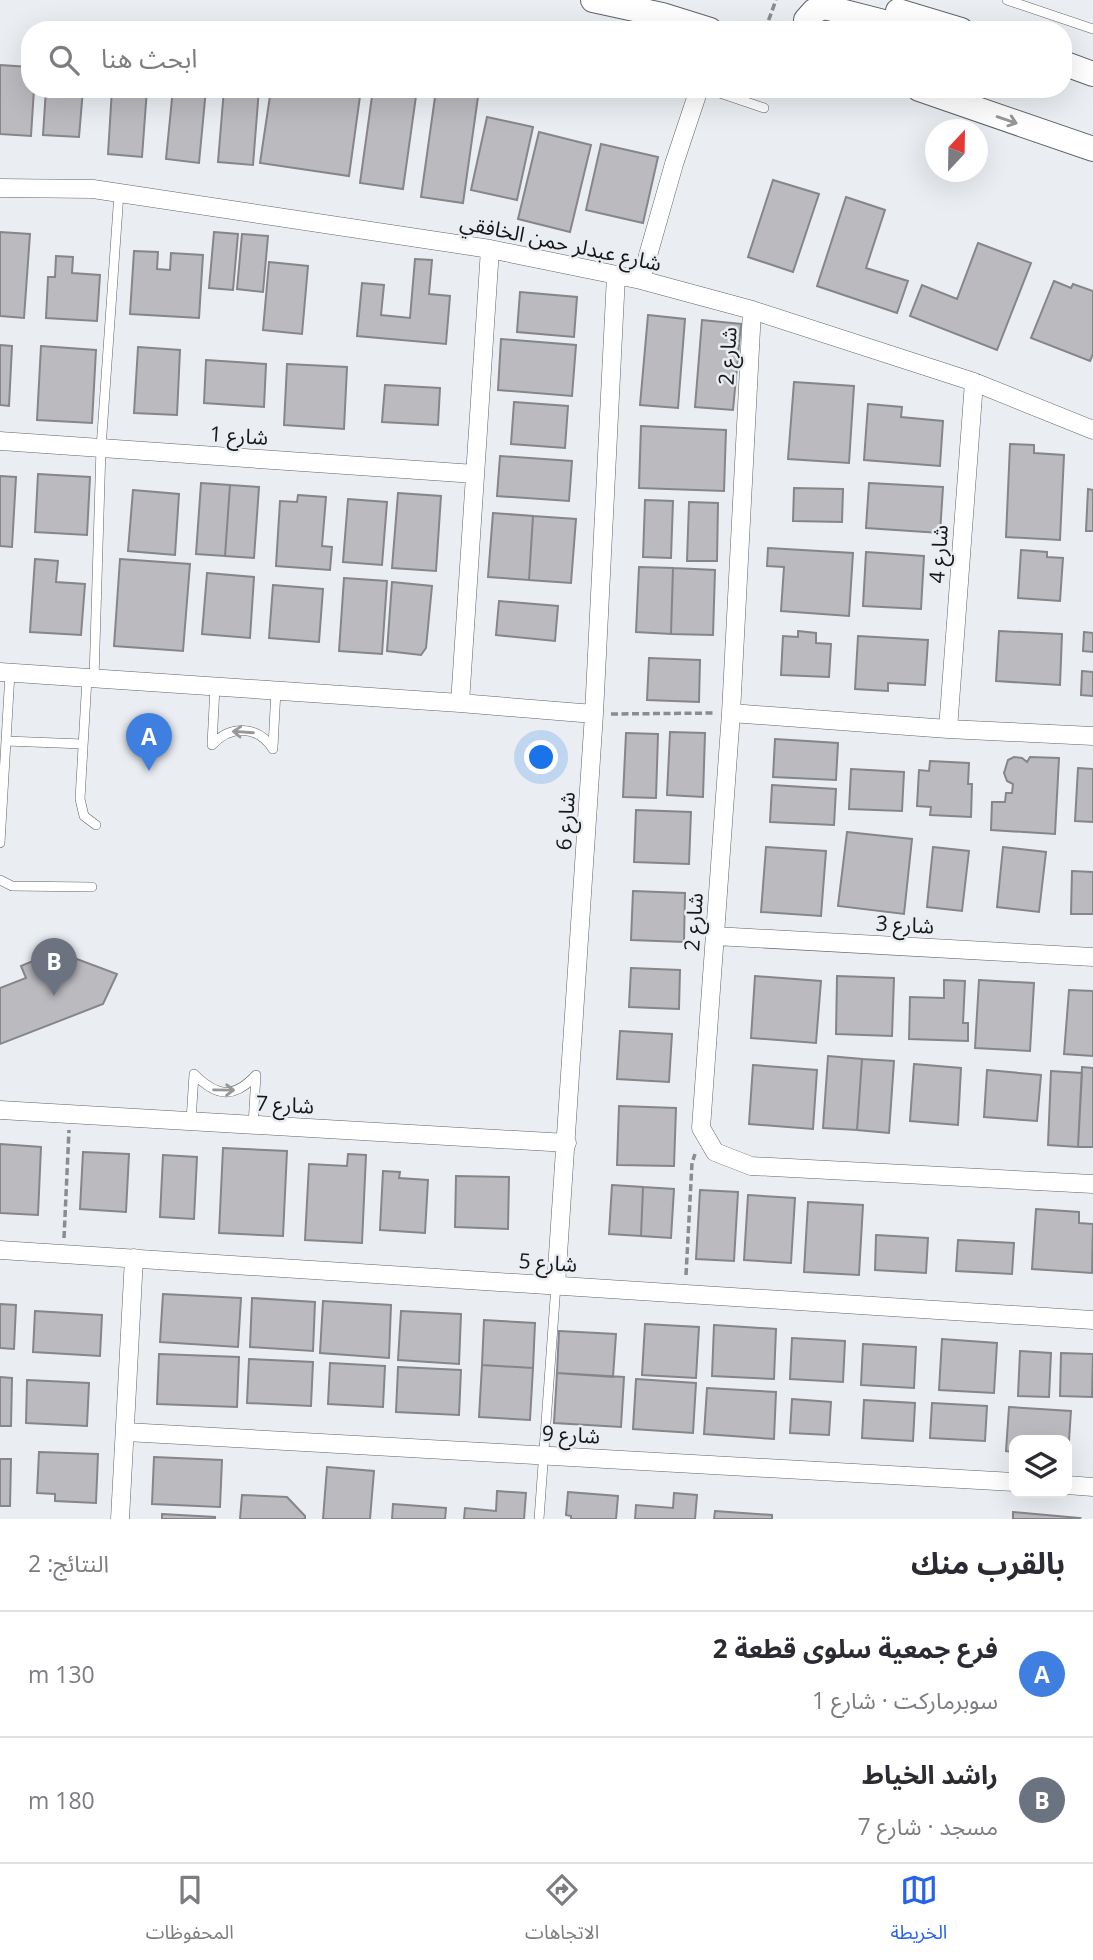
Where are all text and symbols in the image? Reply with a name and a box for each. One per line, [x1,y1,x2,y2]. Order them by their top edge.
search box [21,21,1072,98]
text: ابحث هنا [101,40,197,76]
icon: search [45,41,83,79]
one-way arrow [995,115,1017,127]
north arrow [925,119,988,182]
street label: شارع عبدلر حمن الخافقي [457,207,664,280]
street label: شارع 2 [711,326,745,386]
street label: شارع 1 [209,419,269,453]
street label: شارع 4 [922,524,956,584]
pin: A [126,713,172,771]
one-way arrow [233,725,255,738]
your location [524,740,558,774]
street label: شارع 6 [549,791,583,851]
street label: شارع 2 [677,892,711,952]
street label: شارع 3 [875,908,935,942]
pin: B [31,938,77,996]
one-way arrow [212,1083,235,1097]
street label: شارع 7 [255,1088,315,1122]
street label: شارع 5 [518,1246,578,1280]
street label: شارع 9 [541,1418,601,1452]
map controls [1009,1435,1072,1498]
button: layers [1009,1435,1072,1498]
text: بالقرب منك [911,1542,1065,1583]
text: النتائج: 2 [28,1547,109,1579]
text: فرع جمعية سلوى قطعة 2 [713,1630,998,1666]
text: 130 m [28,1658,95,1690]
text: A [1034,1658,1050,1690]
text: سوبرماركت · شارع 1 [812,1684,998,1716]
text: راشد الخياط [862,1756,998,1792]
text: 180 m [28,1784,95,1816]
text: B [1034,1784,1050,1816]
text: مسجد · شارع 7 [858,1810,998,1842]
tab: المحفوظات [146,1871,234,1953]
tab: الاتجاهات [525,1871,599,1953]
tab: الخريطة [890,1871,947,1953]

